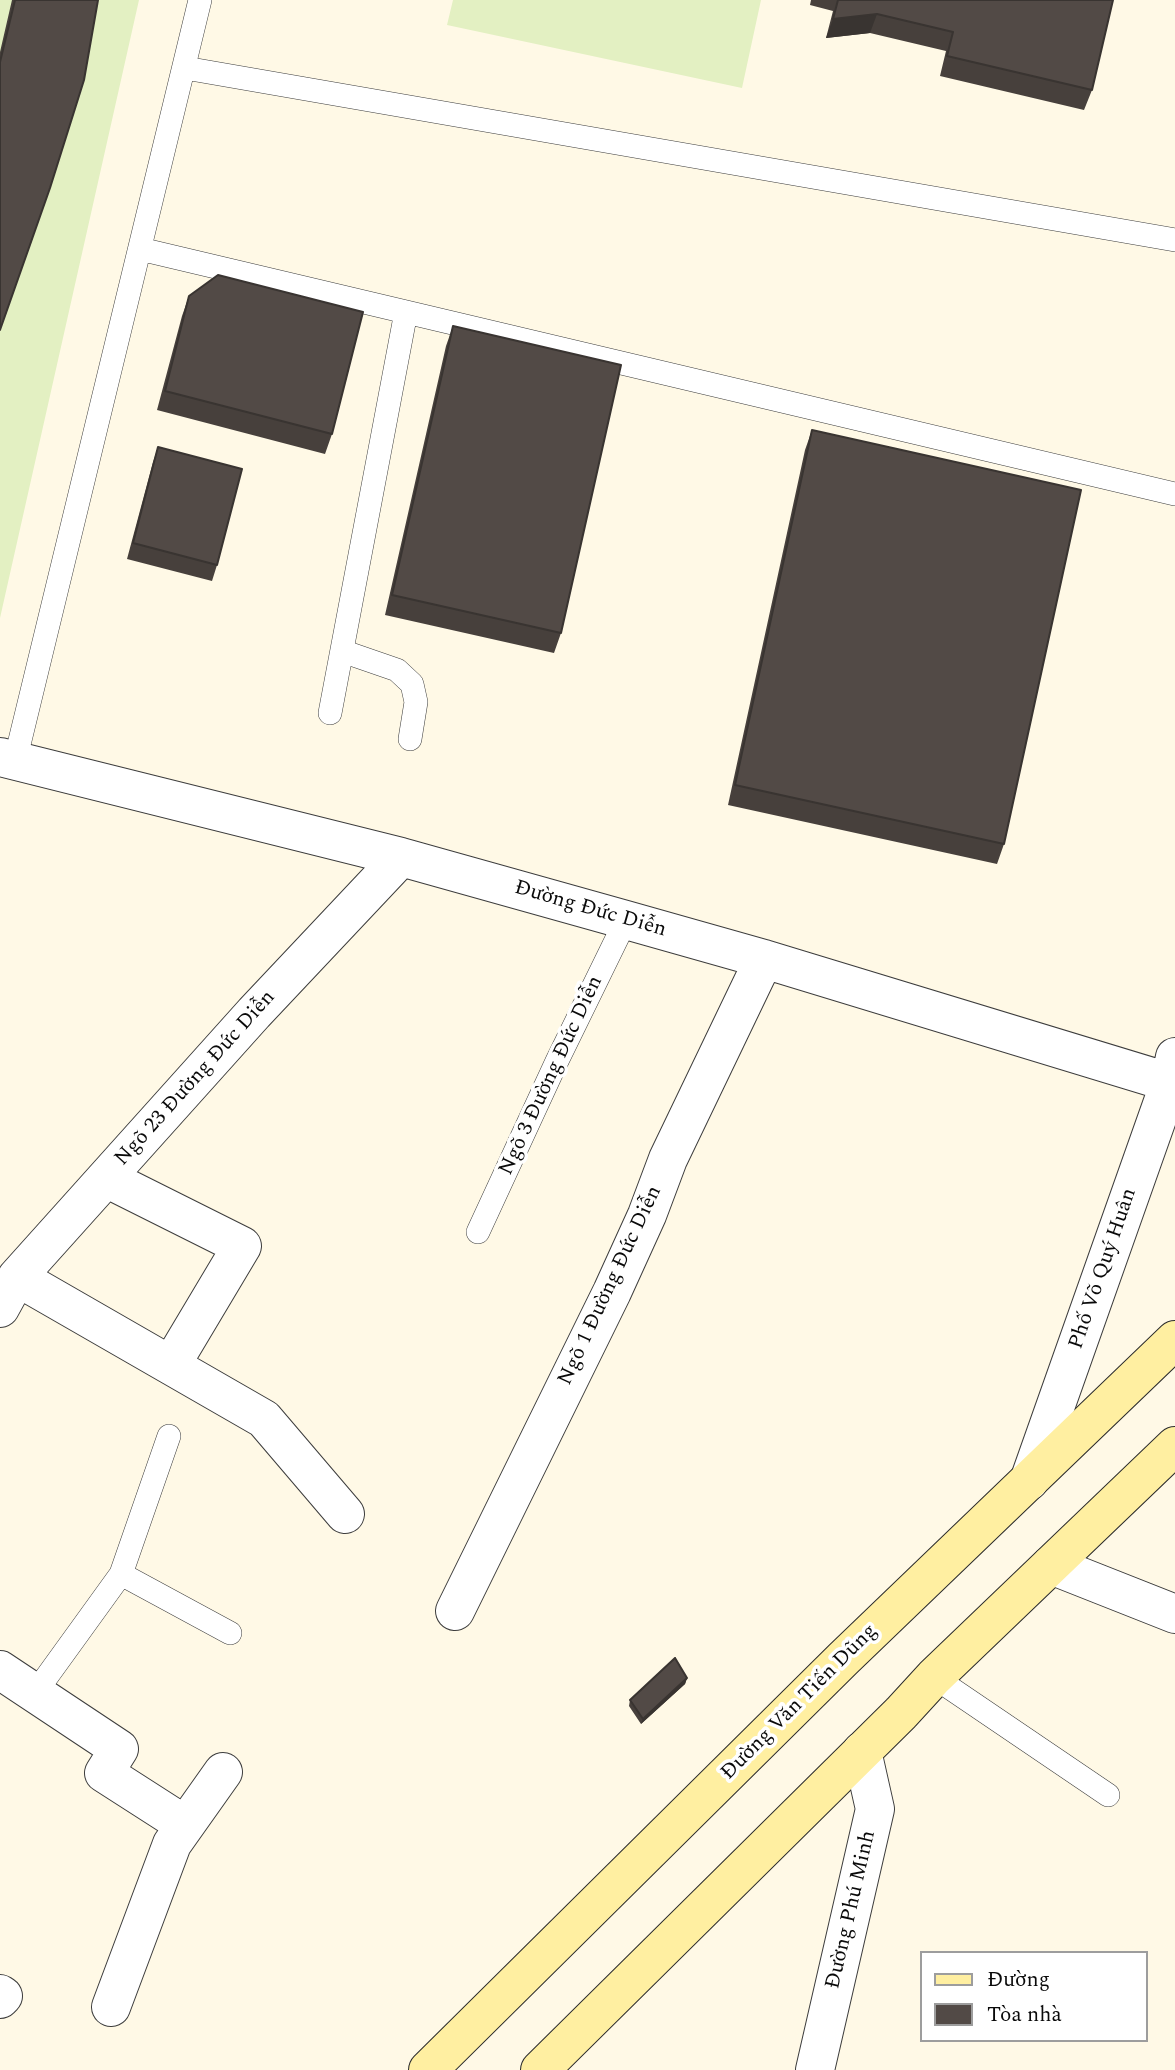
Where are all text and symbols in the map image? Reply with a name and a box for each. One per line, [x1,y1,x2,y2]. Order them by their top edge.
street label: Đường Đức Diễn [511,876,669,944]
street label: Ngõ 3 Đường Đức Diễn [495,972,609,1180]
street label: Ngõ 23 Đường Đức Diễn [110,986,282,1172]
street label: Ngõ 1 Đường Đức Diễn [554,1182,668,1390]
street label: Phố Võ Quý Huân [1065,1185,1143,1353]
street label: Đường Văn Tiến Dũng [717,1620,883,1786]
street label: Đường Phú Minh [821,1828,883,1992]
legend [920,1951,1147,2042]
text: Đường [987,1964,1050,1996]
text: Tòa nhà [987,1999,1062,2031]

